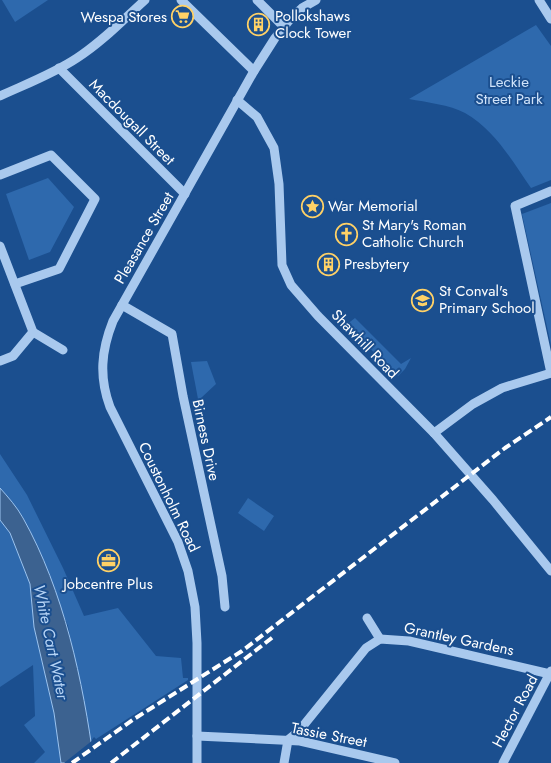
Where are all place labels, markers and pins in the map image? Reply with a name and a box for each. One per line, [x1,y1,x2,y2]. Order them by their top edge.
supermarket icon: Wespa Stores [171,5,195,29]
place label: Pollokshaws Clock Tower [275,5,352,44]
place label: Wespa Stores [81,6,167,28]
building icon: Pollokshaws Clock Tower [247,13,271,37]
place icon: War Memorial [300,194,324,218]
place label: War Memorial [328,195,418,217]
place label: St Mary's Roman Catholic Church [362,214,467,253]
church icon: St Mary's Roman Catholic Church [334,222,358,246]
building icon: Presbytery [316,252,340,276]
place label: Presbytery [344,253,409,275]
place label: St Conval's Primary School [439,280,535,319]
school or university icon: St Conval's Primary School [411,288,435,312]
office icon: Jobcentre Plus [96,549,120,573]
place label: Jobcentre Plus [61,573,153,595]

